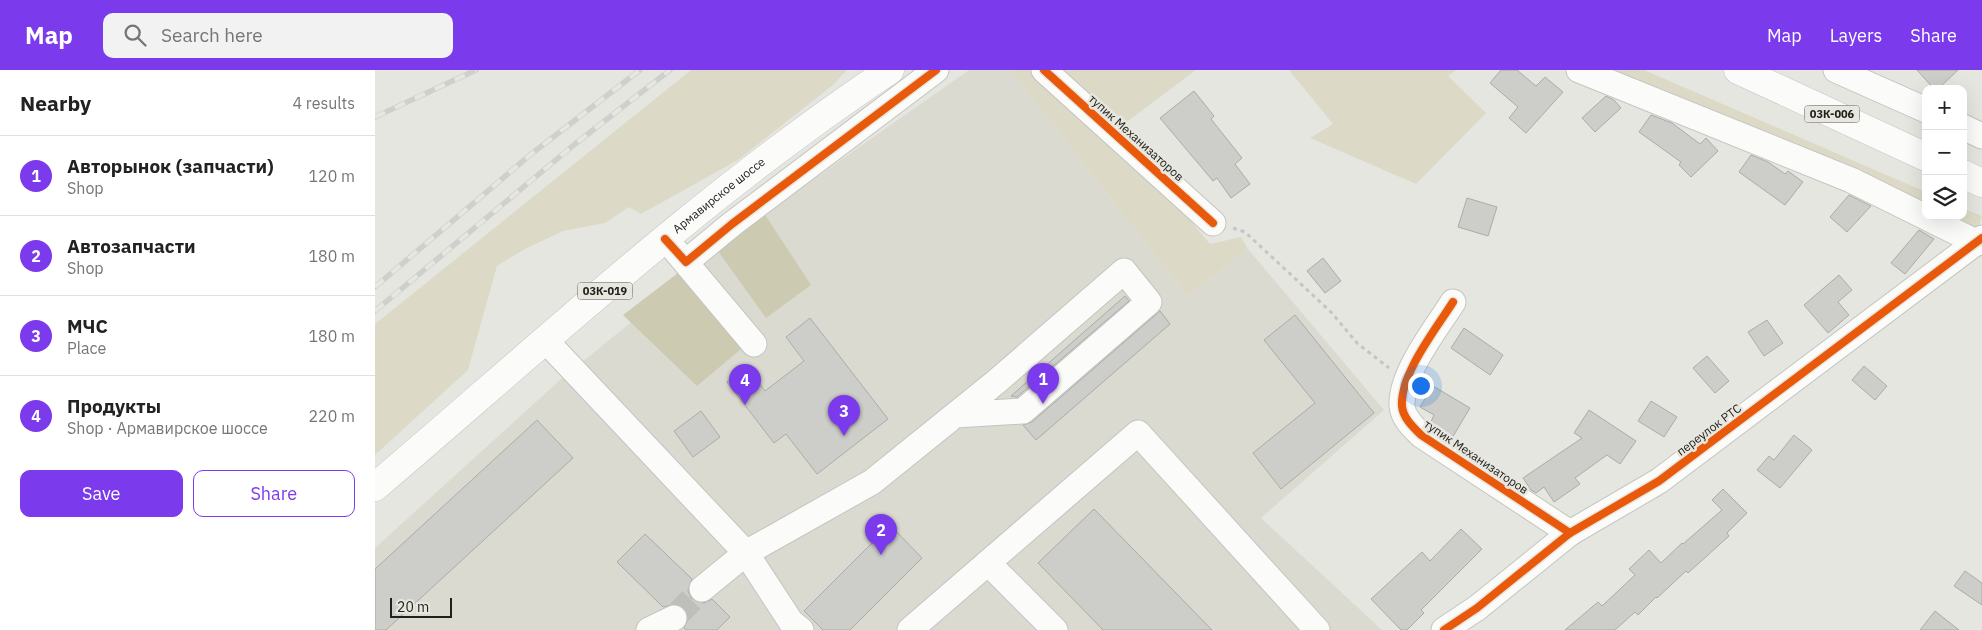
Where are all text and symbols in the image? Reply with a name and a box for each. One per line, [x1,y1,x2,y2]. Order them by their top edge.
search box [103,13,453,58]
text: Map [25,19,73,51]
icon: search [121,21,149,49]
text: Search here [161,23,263,47]
text: Map [1767,24,1802,47]
text: Layers [1830,24,1882,47]
text: Share [1910,24,1957,47]
map controls [1922,85,1967,220]
button: + [1922,85,1967,130]
text: Nearby [20,89,91,117]
street label: тупик Механизаторов [1086,91,1187,184]
text: 4 results [292,93,355,113]
road number: 03К-006 [1805,106,1859,122]
button: − [1922,130,1967,175]
text: Авторынок (запчасти) [67,154,274,178]
street label: Армавирское шоссе [669,154,768,236]
text: 1 [31,166,41,186]
text: 120 m [308,166,355,186]
button: layers [1922,175,1967,220]
text: Shop [67,178,104,198]
text: Автозапчасти [67,234,196,258]
text: 2 [31,246,41,266]
text: 180 m [308,246,355,266]
text: Shop [67,258,104,278]
road number: 03К-019 [577,282,633,300]
text: МЧС [67,314,108,338]
text: 3 [31,326,41,346]
text: 180 m [308,326,355,346]
text: Place [67,338,106,358]
pin: 1 [1027,363,1059,404]
pin: 4 [729,364,761,405]
your location [1408,373,1434,399]
text: Продукты [67,394,161,418]
pin: 3 [828,395,860,436]
street label: переулок РТС [1673,400,1744,459]
text: 4 [31,406,41,426]
text: 220 m [308,406,355,426]
street label: тупик Механизаторов [1421,416,1531,497]
text: Shop · Армавирское шоссе [67,418,268,438]
button: Save [20,470,183,517]
button: Share [193,470,355,517]
pin: 2 [865,514,897,555]
scale bar [390,595,453,618]
text: 20 m [397,598,429,616]

